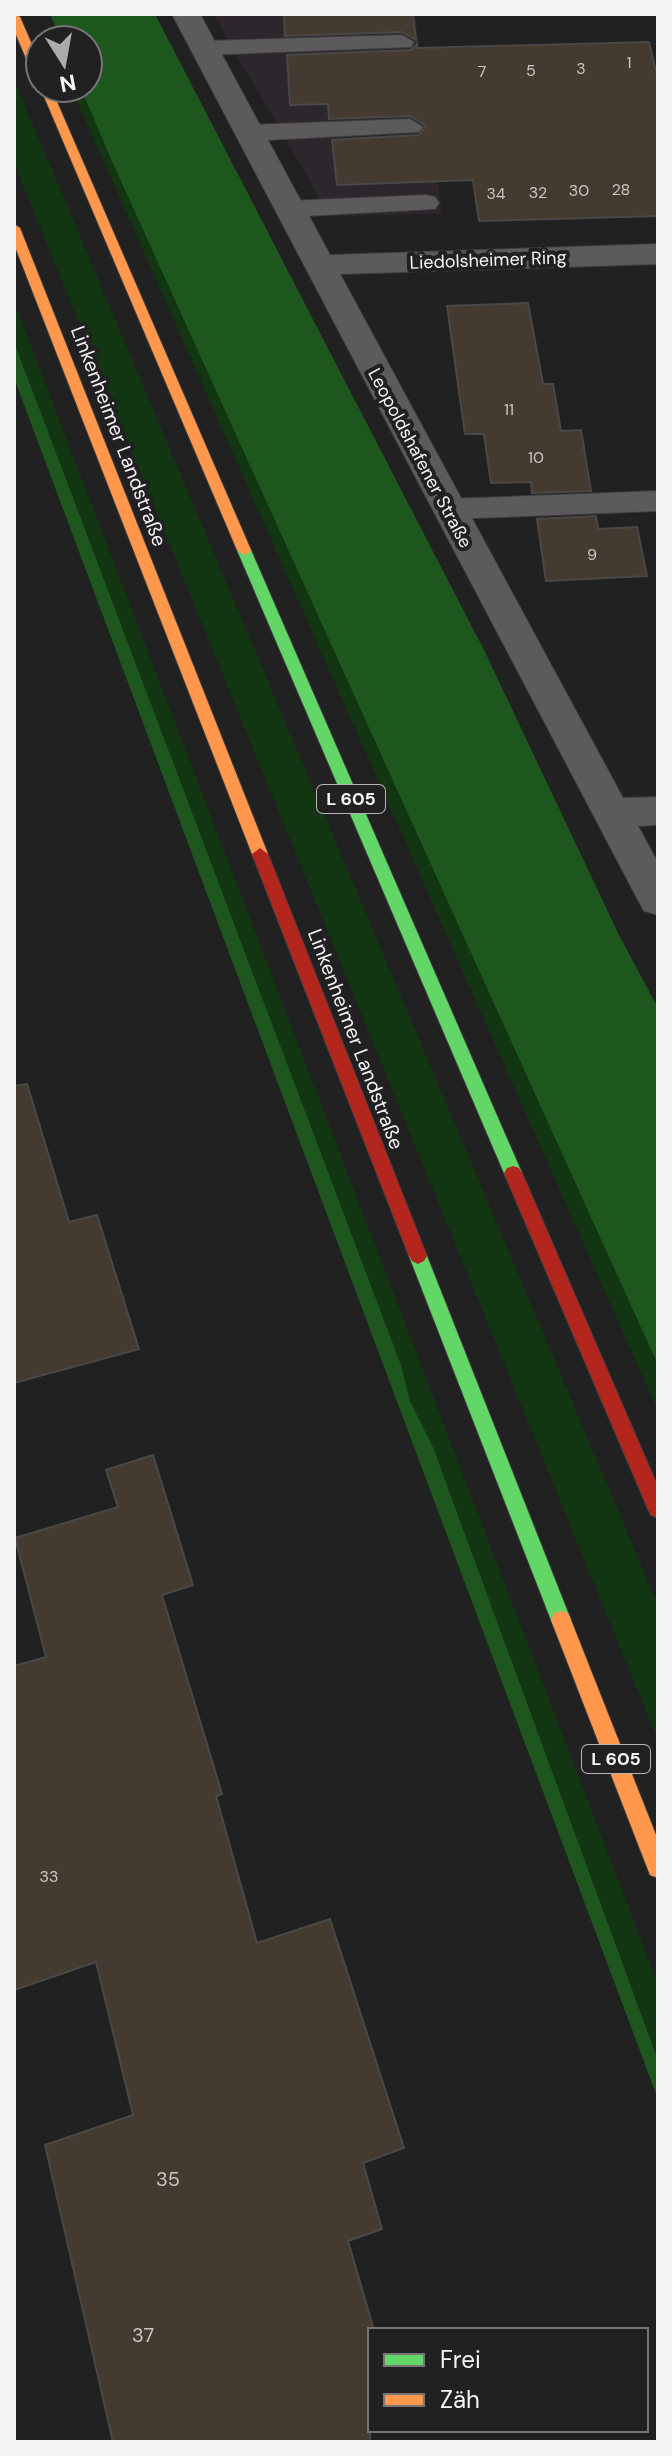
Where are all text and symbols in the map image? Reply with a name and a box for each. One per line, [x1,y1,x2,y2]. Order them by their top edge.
north arrow [24,24,104,104]
house number: 1 [627,52,632,73]
house number: 3 [576,58,586,79]
house number: 5 [526,60,536,81]
house number: 7 [478,61,486,82]
text: N [57,67,78,99]
house number: 28 [612,179,630,200]
house number: 30 [569,180,589,201]
house number: 32 [529,182,547,203]
house number: 34 [486,183,506,204]
street label: Liedolsheimer Ring [409,245,567,275]
street label: Linkenheimer Landstraße [65,322,173,550]
street label: Leopoldshafener Straße [362,364,478,552]
house number: 11 [504,399,514,420]
house number: 10 [528,447,544,468]
house number: 9 [587,544,597,565]
road number: L 605 [317,785,385,813]
street label: Linkenheimer Landstraße [302,925,410,1153]
road number: L 605 [582,1745,650,1773]
house number: 33 [40,1866,58,1887]
house number: 35 [156,2166,180,2192]
house number: 37 [132,2322,154,2348]
legend [368,2328,648,2432]
text: Frei [440,2344,481,2375]
text: Zäh [440,2384,480,2415]

